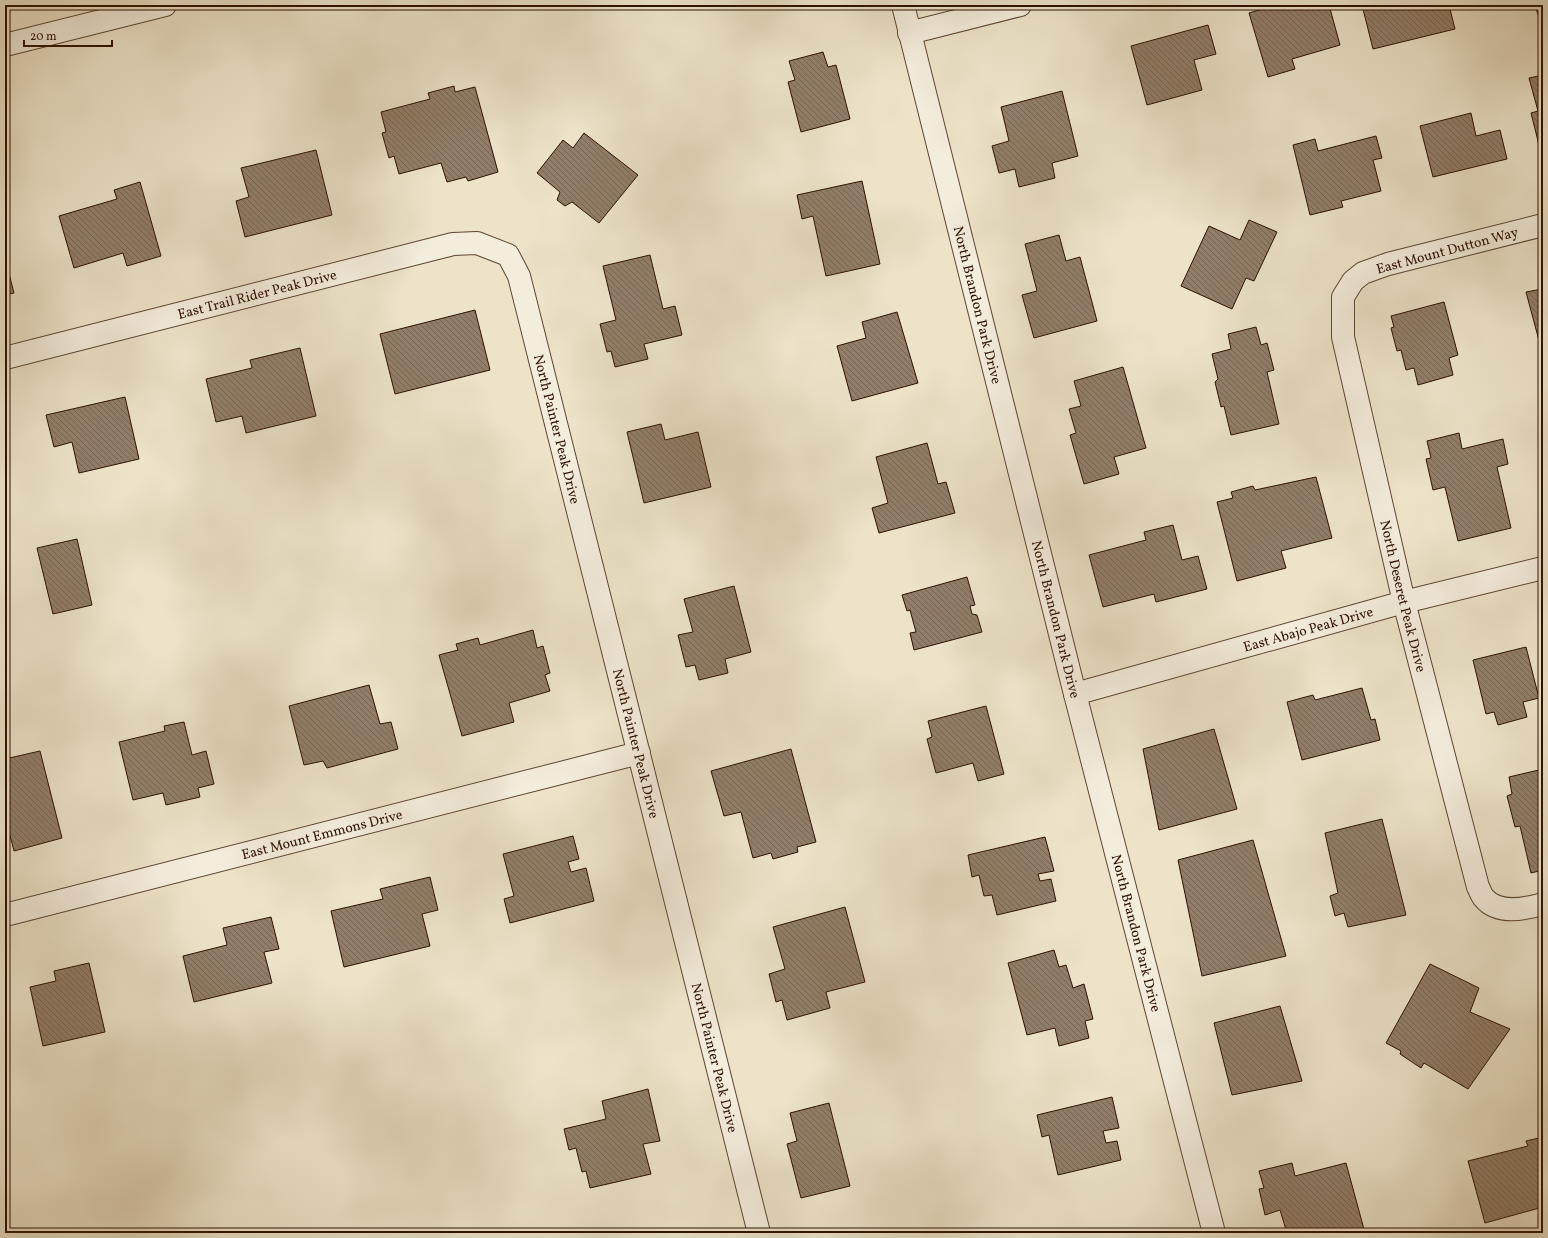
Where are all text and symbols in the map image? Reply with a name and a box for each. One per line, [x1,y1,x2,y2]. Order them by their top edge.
scale bar [24,22,112,48]
text: 20 m [30,29,57,45]
street label: East Mount Dutton Way [1374,223,1521,280]
street label: North Brandon Park Drive [948,224,1005,386]
street label: East Trail Rider Peak Drive [176,266,339,325]
street label: North Painter Peak Drive [528,352,584,507]
street label: North Deseret Peak Drive [1374,518,1430,675]
street label: North Brandon Park Drive [1026,539,1084,701]
street label: East Abajo Peak Drive [1241,603,1376,657]
street label: North Painter Peak Drive [607,667,663,821]
street label: East Mount Emmons Drive [240,806,405,865]
street label: North Brandon Park Drive [1106,853,1165,1015]
street label: North Painter Peak Drive [686,981,742,1135]

